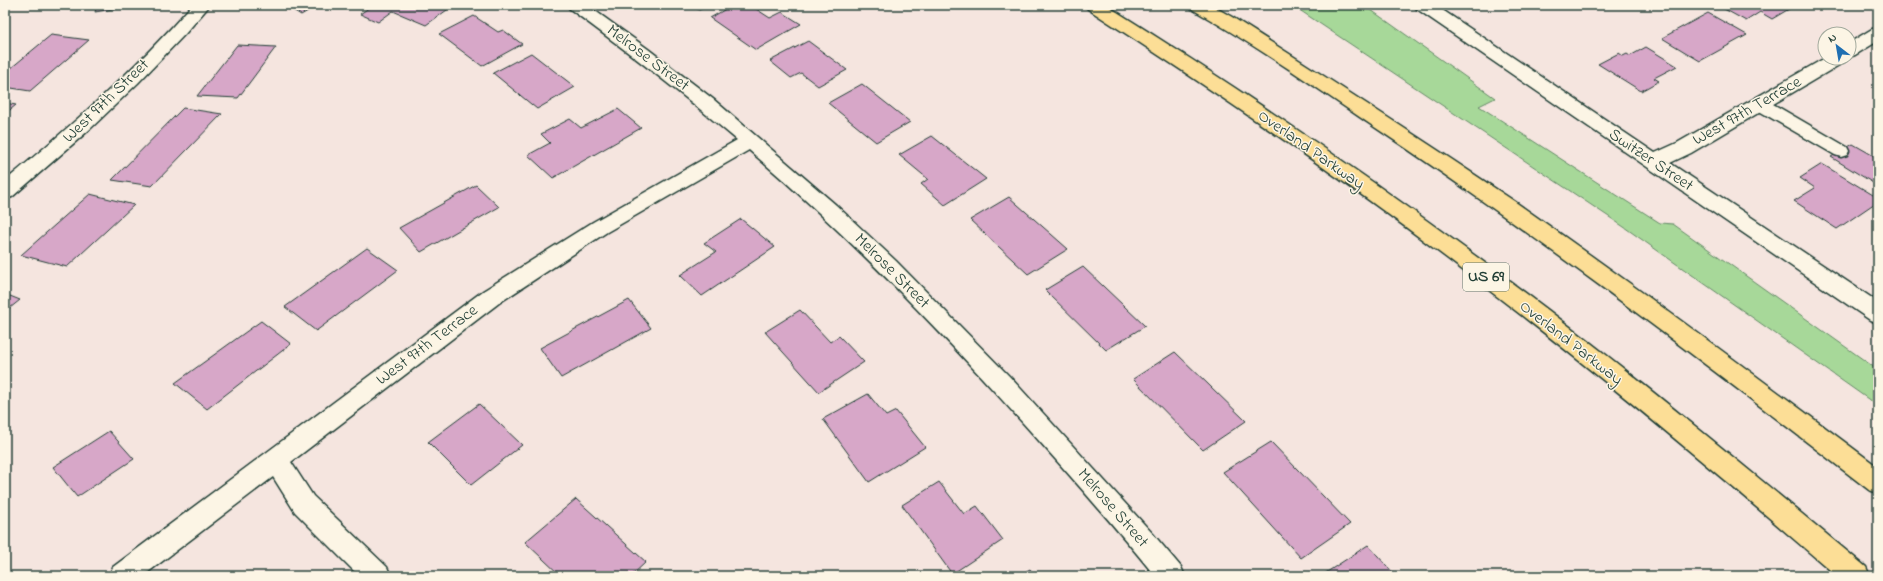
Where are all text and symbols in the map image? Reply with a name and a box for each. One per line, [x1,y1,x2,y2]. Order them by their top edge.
street label: Melrose Street [601,18,695,98]
north arrow [1817,26,1857,66]
text: N [1825,30,1840,47]
street label: West 97th Street [57,53,155,149]
street label: West 97th Terrace [1688,70,1806,152]
street label: Overland Parkway [1252,104,1370,197]
street label: Switzer Street [1603,122,1699,198]
street label: Melrose Street [848,227,936,315]
road number: US 69 [1463,263,1509,291]
street label: Overland Parkway [1513,294,1628,392]
street label: West 97th Terrace [371,298,483,392]
street label: Melrose Street [1071,463,1155,553]

